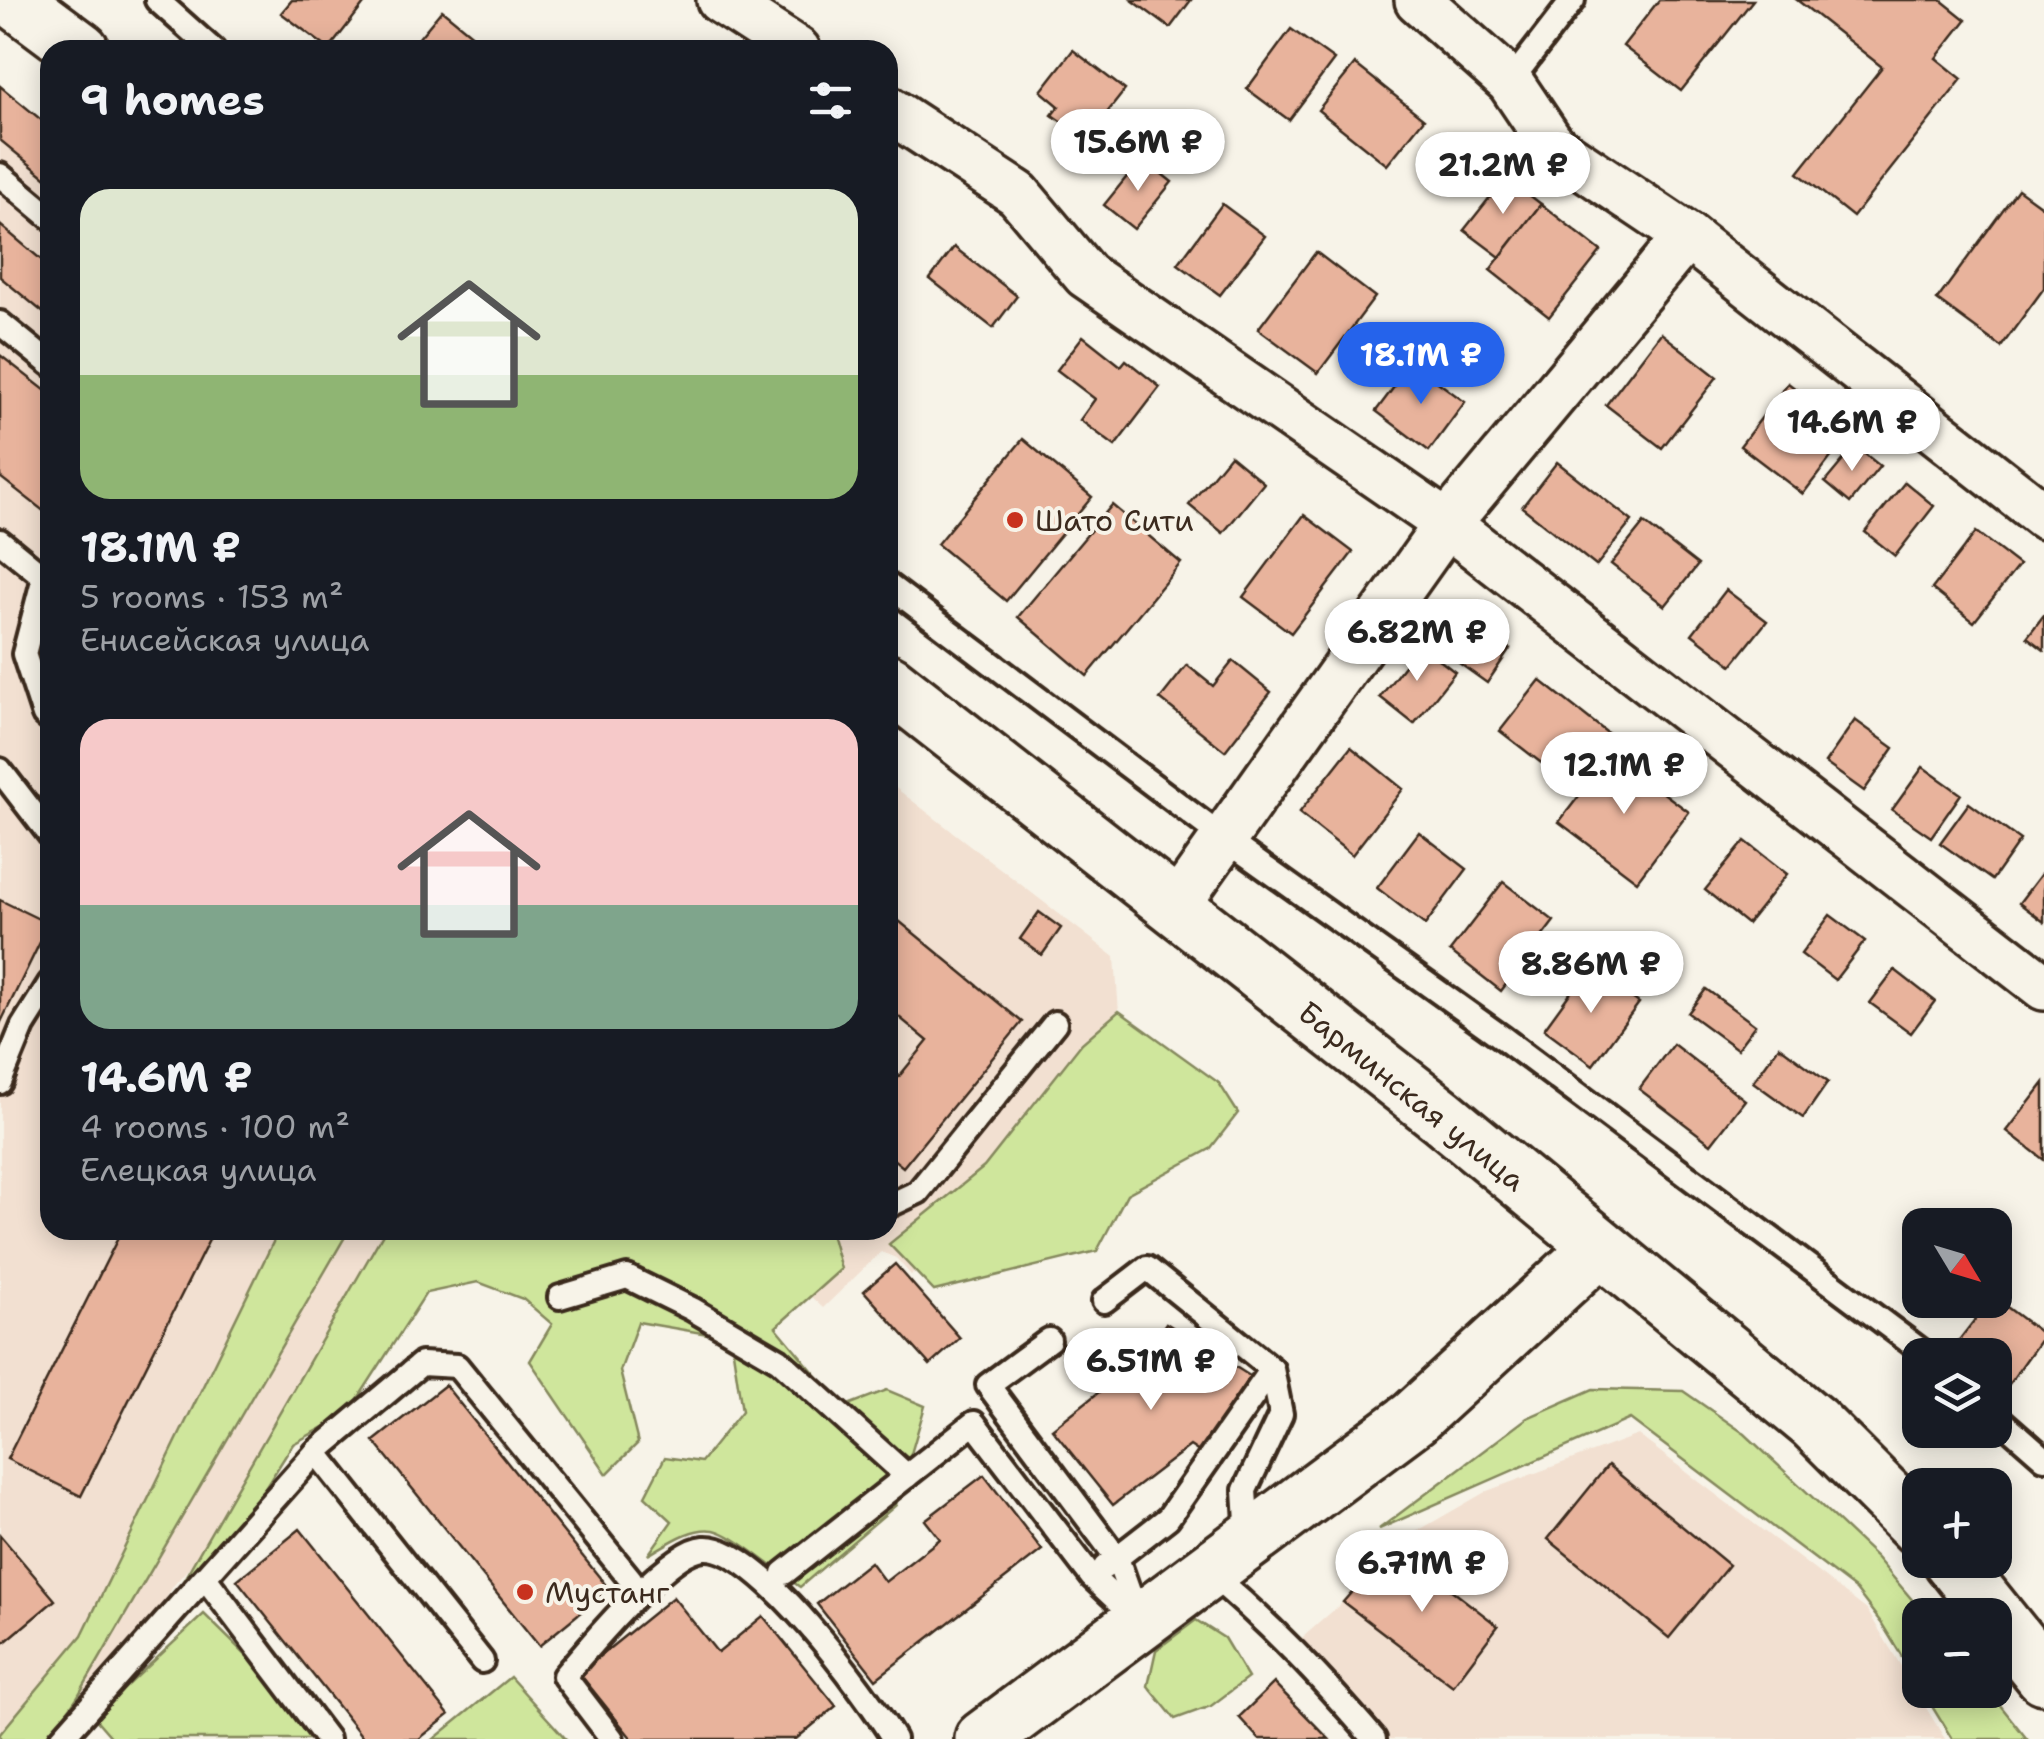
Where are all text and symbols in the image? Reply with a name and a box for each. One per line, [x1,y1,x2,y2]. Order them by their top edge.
text: 9 homes [80,72,265,128]
icon: filters [803,73,858,128]
pin: 15.6M ₽ [1046,109,1230,194]
text: 15.6M ₽ [1073,120,1203,163]
pin: 21.2M ₽ [1411,132,1595,217]
text: 21.2M ₽ [1437,143,1569,186]
icon: home [379,254,559,434]
pin: 18.1M ₽ [1329,322,1513,407]
text: 18.1M ₽ [1360,333,1482,376]
pin: 14.6M ₽ [1760,389,1944,474]
text: 14.6M ₽ [1786,400,1918,443]
place label: Шато Сити [1035,500,1194,541]
marker: Шато Сити [1004,509,1026,531]
text: 18.1M ₽ [80,519,241,575]
text: 5 rooms · 153 m² [80,575,343,618]
pin: 6.82M ₽ [1325,599,1509,684]
text: 6.82M ₽ [1347,610,1487,653]
text: Енисейская улица [80,618,369,661]
pin: 12.1M ₽ [1532,732,1716,817]
text: 12.1M ₽ [1563,743,1685,786]
icon: home [379,784,559,964]
pin: 8.86M ₽ [1499,931,1683,1016]
text: 8.86M ₽ [1521,942,1661,985]
street label: Барминская улица [1290,992,1534,1201]
text: 14.6M ₽ [80,1049,253,1105]
text: 4 rooms · 100 m² [80,1105,350,1148]
text: Елецкая улица [80,1148,317,1191]
north arrow [1902,1208,2012,1318]
map controls [1902,1208,2012,1708]
pin: 6.51M ₽ [1059,1328,1243,1413]
button: layers [1902,1338,2012,1448]
text: 6.51M ₽ [1086,1339,1216,1382]
button: + [1902,1468,2012,1578]
pin: 6.71M ₽ [1330,1530,1514,1615]
text: 6.71M ₽ [1357,1541,1487,1584]
place label: Мустанг [545,1572,670,1613]
marker: Мустанг [514,1581,536,1603]
button: − [1902,1598,2012,1708]

